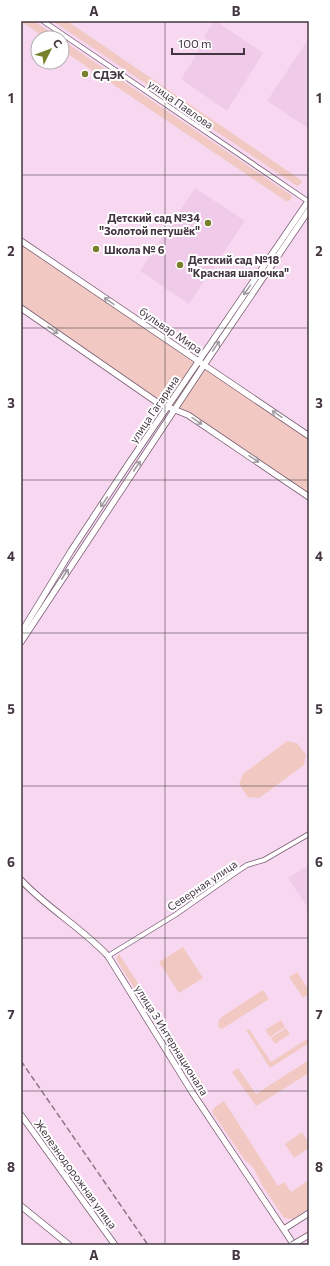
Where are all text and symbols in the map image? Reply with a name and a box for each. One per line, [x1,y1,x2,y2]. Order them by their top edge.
text: A [89,3,99,19]
text: B [232,3,241,19]
north arrow [30,30,70,70]
scale bar [172,30,244,56]
text: С [50,36,65,50]
text: 100 m [178,36,212,50]
place label: СДЭК [93,68,125,81]
marker: СДЭК [80,69,90,79]
street label: улица Павлова [146,77,216,131]
text: 1 [8,90,14,106]
text: 1 [316,90,322,106]
place label: Детский сад №34 "Золотой петушёк" [99,211,200,237]
marker: Детский сад №34 "Золотой петушёк" [203,218,213,228]
text: 2 [7,243,15,259]
place label: Школа № 6 [104,243,165,256]
text: 2 [315,243,323,259]
marker: Школа № 6 [91,244,101,254]
place label: Детский сад №18 "Красная шапочка" [188,253,289,279]
marker: Детский сад №18 "Красная шапочка" [175,260,185,270]
one-way arrow [243,284,251,295]
one-way arrow [104,297,115,305]
street label: бульвар Мира [137,304,205,356]
one-way arrow [47,326,58,334]
one-way arrow [213,340,221,352]
street label: улица Гагарина [127,373,181,445]
text: 3 [7,395,15,411]
text: 3 [315,395,323,411]
one-way arrow [272,410,283,418]
one-way arrow [191,417,202,425]
one-way arrow [248,455,259,463]
one-way arrow [133,461,141,472]
one-way arrow [99,496,107,508]
text: 4 [7,548,15,564]
text: 4 [315,548,323,564]
one-way arrow [61,569,69,580]
text: 5 [7,701,15,717]
text: 5 [315,701,323,717]
text: 6 [7,854,15,870]
text: 6 [315,854,323,870]
street label: Северная улица [165,857,239,913]
street label: улица 3 Интернационала [133,982,211,1098]
text: 7 [7,1006,15,1022]
text: 7 [315,1006,323,1022]
street label: Железнодорожная улица [32,1117,120,1231]
text: 8 [7,1159,15,1175]
text: 8 [315,1159,323,1175]
text: A [89,1247,99,1263]
text: B [232,1247,241,1263]

